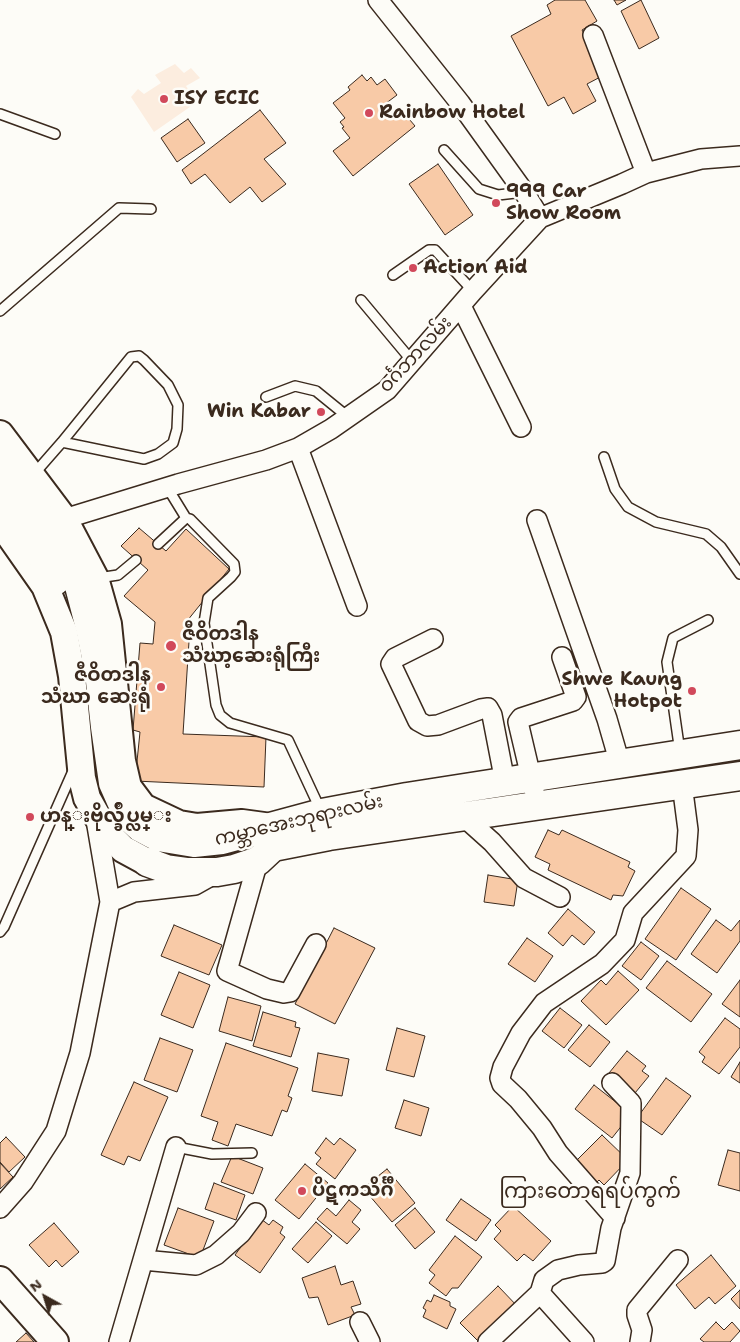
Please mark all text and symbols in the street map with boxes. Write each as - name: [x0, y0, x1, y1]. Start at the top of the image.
- place label: ISY ECIC: [174, 88, 259, 110]
- marker: ISY ECIC: [158, 93, 170, 105]
- place label: Rainbow Hotel: [379, 102, 525, 124]
- marker: Rainbow Hotel: [363, 107, 375, 119]
- place label: 999 Car Show Room: [506, 181, 621, 225]
- marker: 999 Car Show Room: [490, 197, 502, 209]
- place label: Action Aid: [423, 257, 528, 279]
- marker: Action Aid: [407, 262, 419, 274]
- street label: ဝင်္ဂဘာလမ်း: [375, 312, 457, 398]
- place label: Win Kabar: [207, 401, 311, 423]
- marker: Win Kabar: [315, 406, 327, 418]
- place label: ဇီဝိတဒါန သံဃာ့ဆေးရုံကြီး: [182, 624, 320, 668]
- marker: ဇီဝိတဒါန သံဃာ့ဆေးရုံကြီး: [164, 639, 178, 653]
- place label: ဇီဝိတဒါန သံဃာ ဆေးရုံ: [41, 665, 151, 709]
- place label: Shwe Kaung Hotpot: [562, 669, 682, 713]
- marker: ဇီဝိတဒါန သံဃာ ဆေးရုံ: [155, 681, 167, 693]
- marker: Shwe Kaung Hotpot: [686, 685, 698, 697]
- street label: ကမ္ဘာအေးဘုရားလမ်း: [213, 791, 385, 851]
- place label: ဟန္းဗိုလ္ခ်ဳပ္လမ္း: [40, 806, 172, 828]
- marker: ဟန္းဗိုလ္ခ်ဳပ္လမ္း: [24, 811, 36, 823]
- place label: ပိဋကသိင်္ဂီ: [312, 1180, 394, 1202]
- district label: ကြားတောရရပ်ကွက်: [499, 1180, 681, 1206]
- marker: ပိဋကသိင်္ဂီ: [296, 1185, 308, 1197]
- north arrow: [20, 1272, 70, 1322]
- text: N: [26, 1275, 46, 1296]

